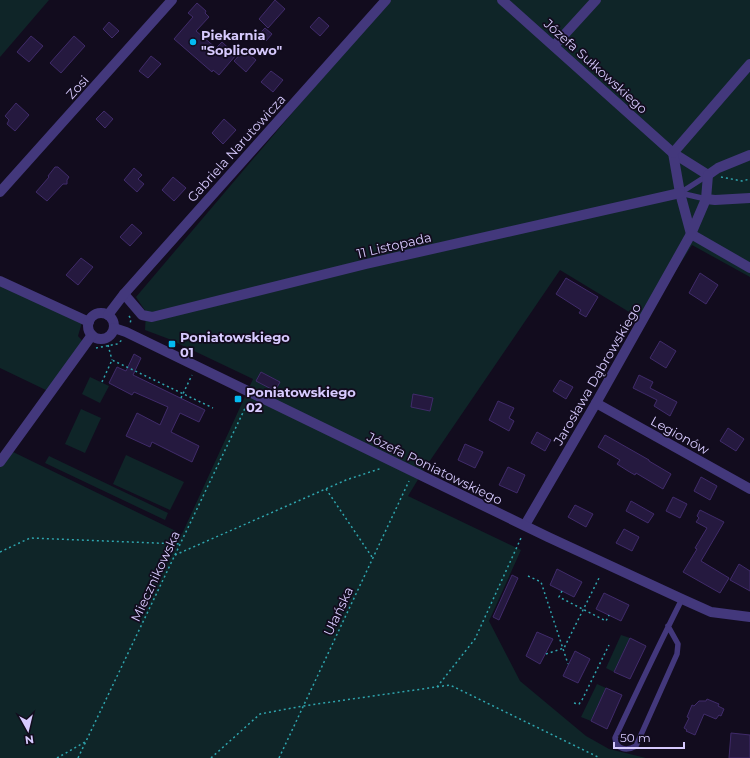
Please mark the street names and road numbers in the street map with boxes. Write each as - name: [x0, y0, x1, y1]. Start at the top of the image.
- street label: Józefa Sułkowskiego: [540, 15, 651, 117]
- street label: Zosi: [62, 72, 92, 102]
- street label: Gabriela Narutowicza: [183, 91, 289, 205]
- street label: 11 Listopada: [355, 229, 433, 261]
- street label: Jarosława Dąbrowskiego: [549, 300, 644, 449]
- street label: Legionów: [648, 412, 712, 458]
- street label: Józefa Poniatowskiego: [364, 428, 505, 508]
- street label: Miecznikowska: [127, 528, 183, 624]
- street label: Ułańska: [320, 584, 356, 638]

